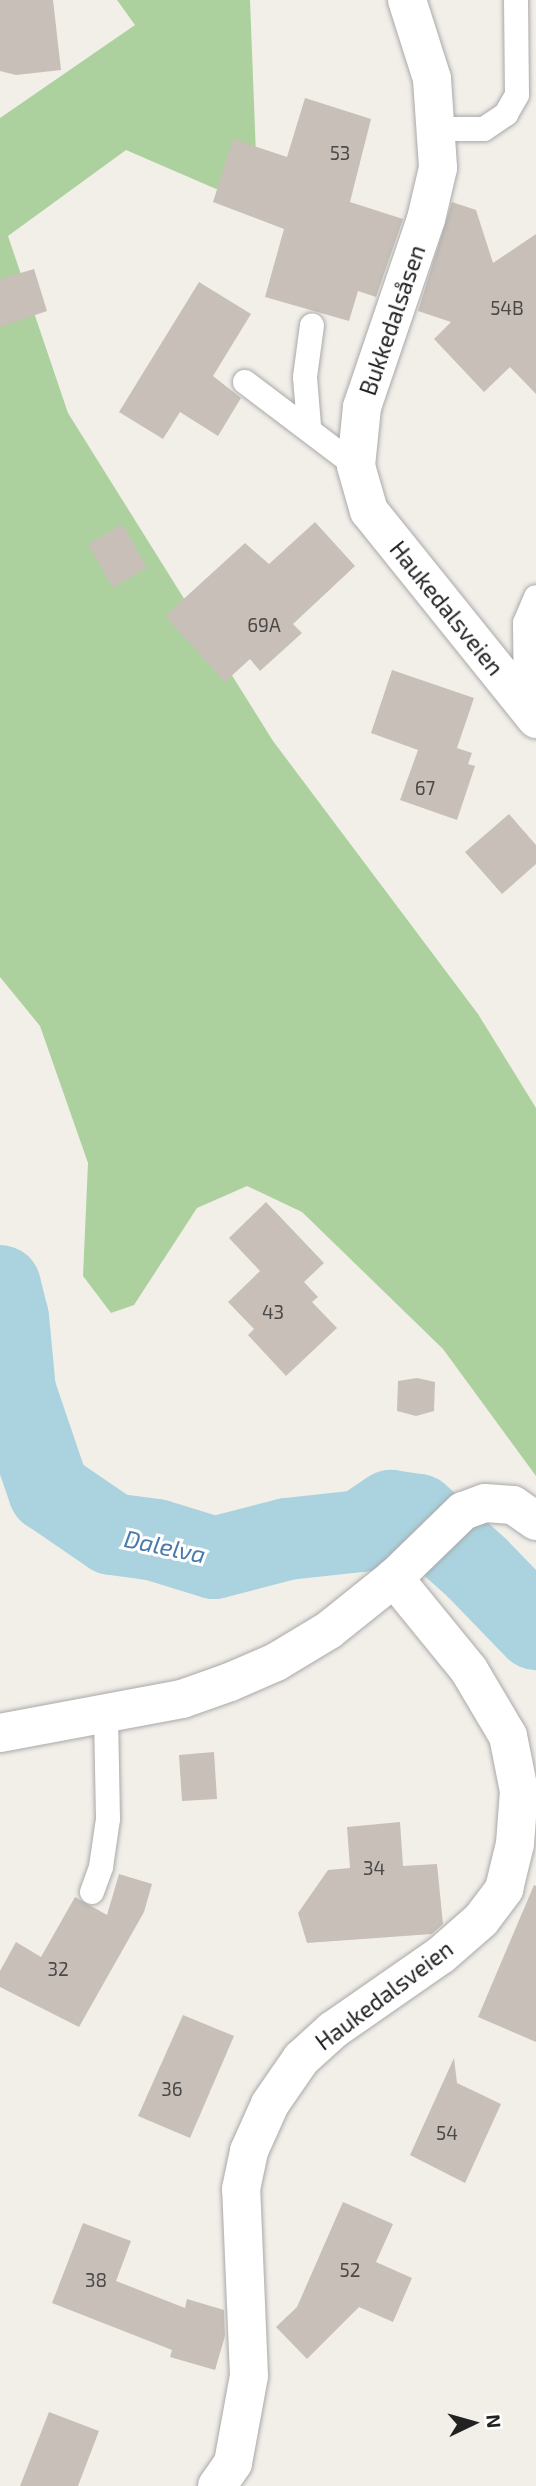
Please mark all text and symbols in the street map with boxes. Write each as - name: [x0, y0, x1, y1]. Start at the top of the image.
- house number: 53: [330, 142, 350, 164]
- street label: Bukkedalsåsen: [353, 241, 431, 399]
- house number: 54B: [490, 297, 524, 319]
- street label: Haukedalsveien: [384, 535, 510, 681]
- house number: 69A: [247, 614, 281, 636]
- house number: 67: [415, 777, 435, 799]
- house number: 43: [262, 1301, 284, 1323]
- water label: Dalelva: [122, 1523, 208, 1569]
- house number: 34: [363, 1857, 385, 1879]
- street label: Haukedalsveien: [310, 1934, 458, 2056]
- house number: 32: [47, 1958, 69, 1980]
- house number: 36: [161, 2078, 183, 2100]
- house number: 54: [436, 2122, 458, 2144]
- house number: 52: [340, 2259, 360, 2281]
- house number: 38: [85, 2269, 107, 2291]
- north arrow: [438, 2388, 508, 2458]
- text: N: [482, 2413, 506, 2429]

